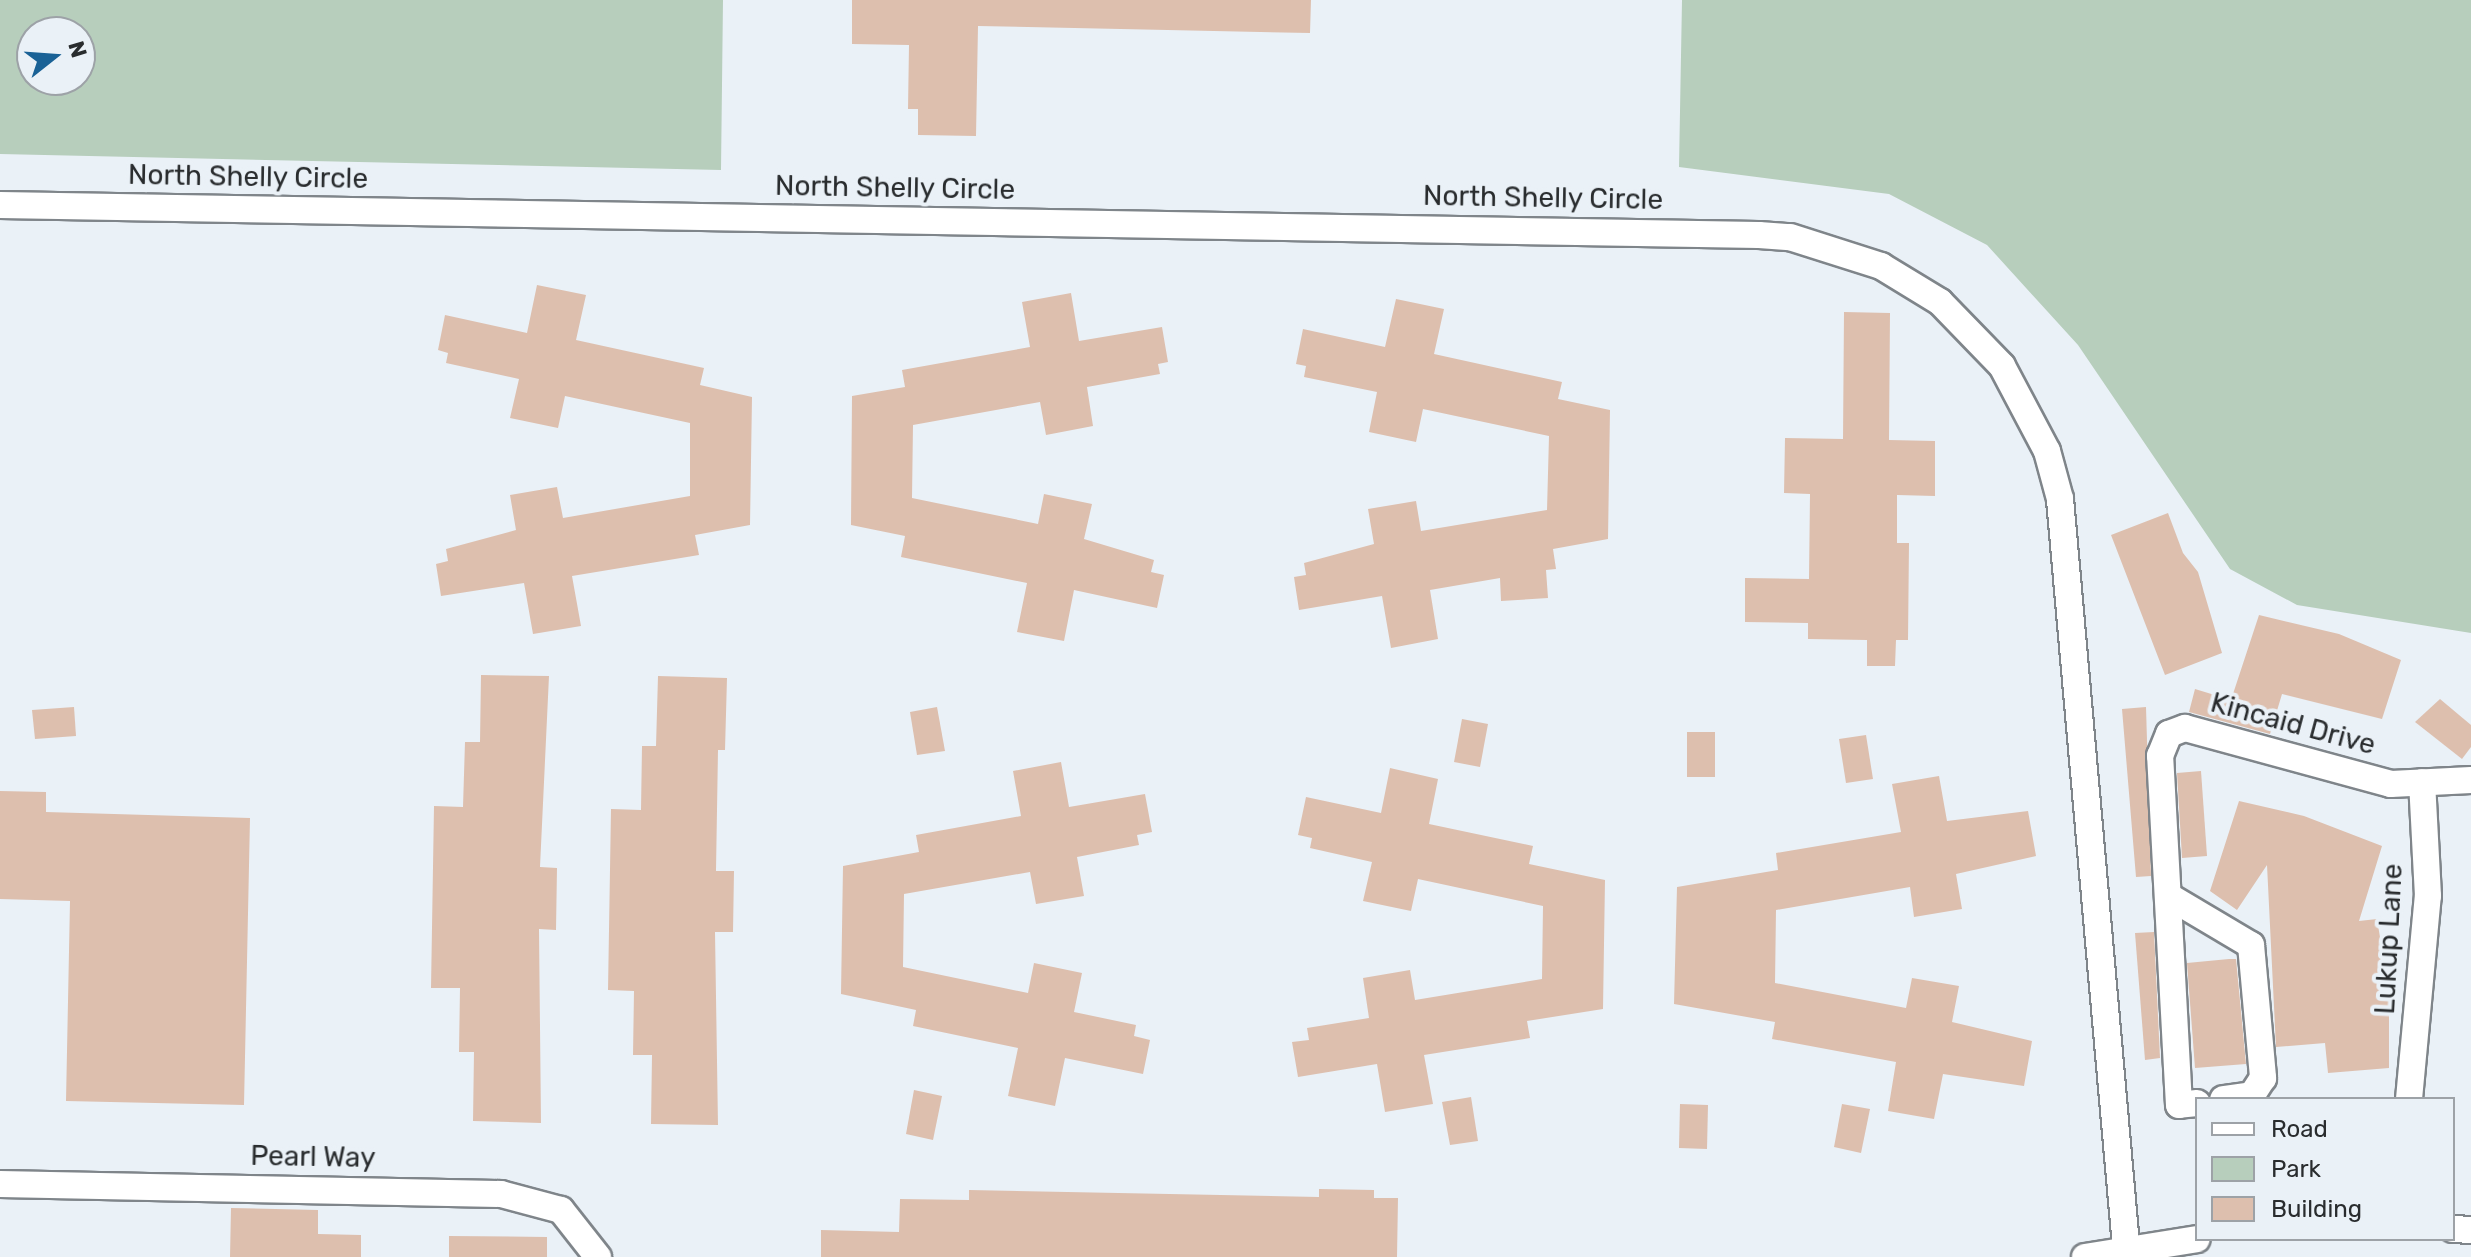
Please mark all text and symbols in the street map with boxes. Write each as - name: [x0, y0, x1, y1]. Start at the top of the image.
- north arrow: [16, 16, 96, 96]
- text: N: [62, 38, 93, 61]
- street label: North Shelly Circle: [127, 158, 369, 196]
- street label: North Shelly Circle: [774, 169, 1016, 207]
- street label: North Shelly Circle: [1422, 179, 1664, 217]
- street label: Kincaid Drive: [2207, 686, 2379, 762]
- street label: Lukup Lane: [2368, 863, 2410, 1015]
- legend: [2195, 1097, 2455, 1241]
- text: Road: [2271, 1115, 2328, 1143]
- street label: Pearl Way: [250, 1139, 376, 1175]
- text: Park: [2271, 1155, 2321, 1183]
- text: Building: [2271, 1195, 2362, 1223]

